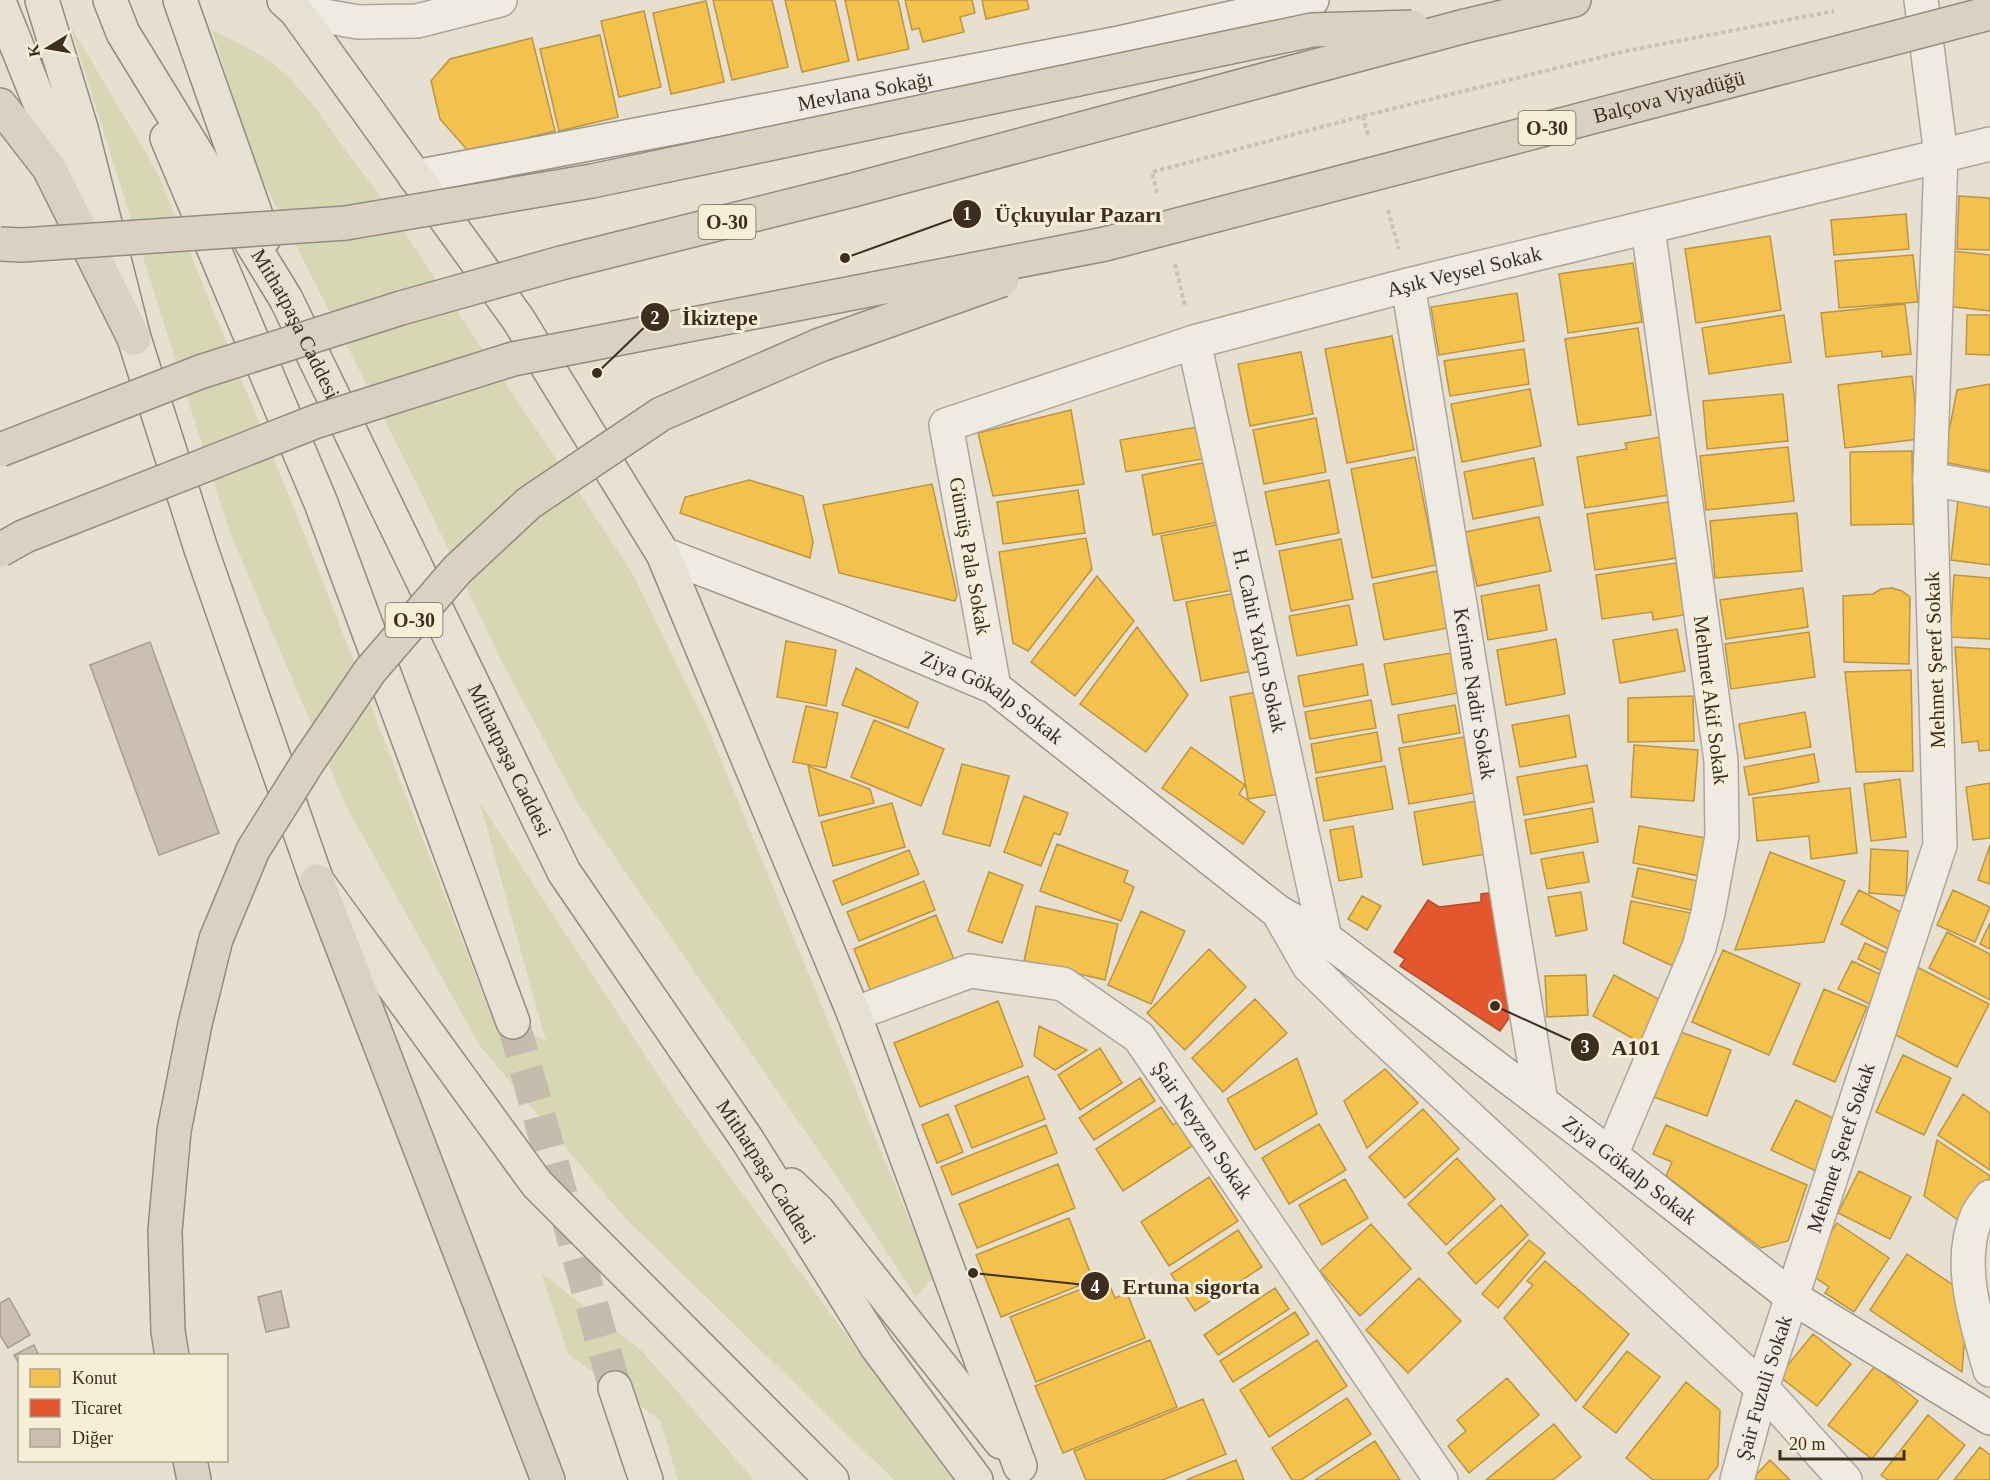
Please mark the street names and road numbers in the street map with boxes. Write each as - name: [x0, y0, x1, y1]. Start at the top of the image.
- street label: Balçova Viyadüğü: [1591, 65, 1748, 128]
- street label: Mevlana Sokağı: [795, 67, 935, 116]
- road number: O-30: [1518, 111, 1576, 145]
- road number: O-30: [698, 205, 756, 239]
- street label: Aşık Veysel Sokak: [1384, 241, 1544, 302]
- street label: Mithatpaşa Caddesi: [246, 244, 345, 403]
- street label: Gümüş Pala Sokak: [944, 475, 996, 637]
- street label: H. Cahit Yalçın Sokak: [1228, 547, 1292, 735]
- street label: Mehmet Şeref Sokak: [1920, 570, 1950, 749]
- road number: O-30: [386, 603, 442, 637]
- street label: Kerime Nadir Sokak: [1449, 606, 1500, 782]
- street label: Mehmet Akif Sokak: [1689, 614, 1733, 786]
- street label: Ziya Gökalp Sokak: [917, 646, 1068, 749]
- street label: Mithatpaşa Caddesi: [463, 680, 557, 840]
- street label: Şair Neyzen Sokak: [1147, 1057, 1258, 1204]
- street label: Mehmet Şeref Sokak: [1802, 1059, 1880, 1236]
- street label: Mithatpaşa Caddesi: [711, 1095, 821, 1248]
- street label: Ziya Gökalp Sokak: [1558, 1111, 1702, 1230]
- street label: Şair Fuzuli Sokak: [1731, 1312, 1797, 1463]

